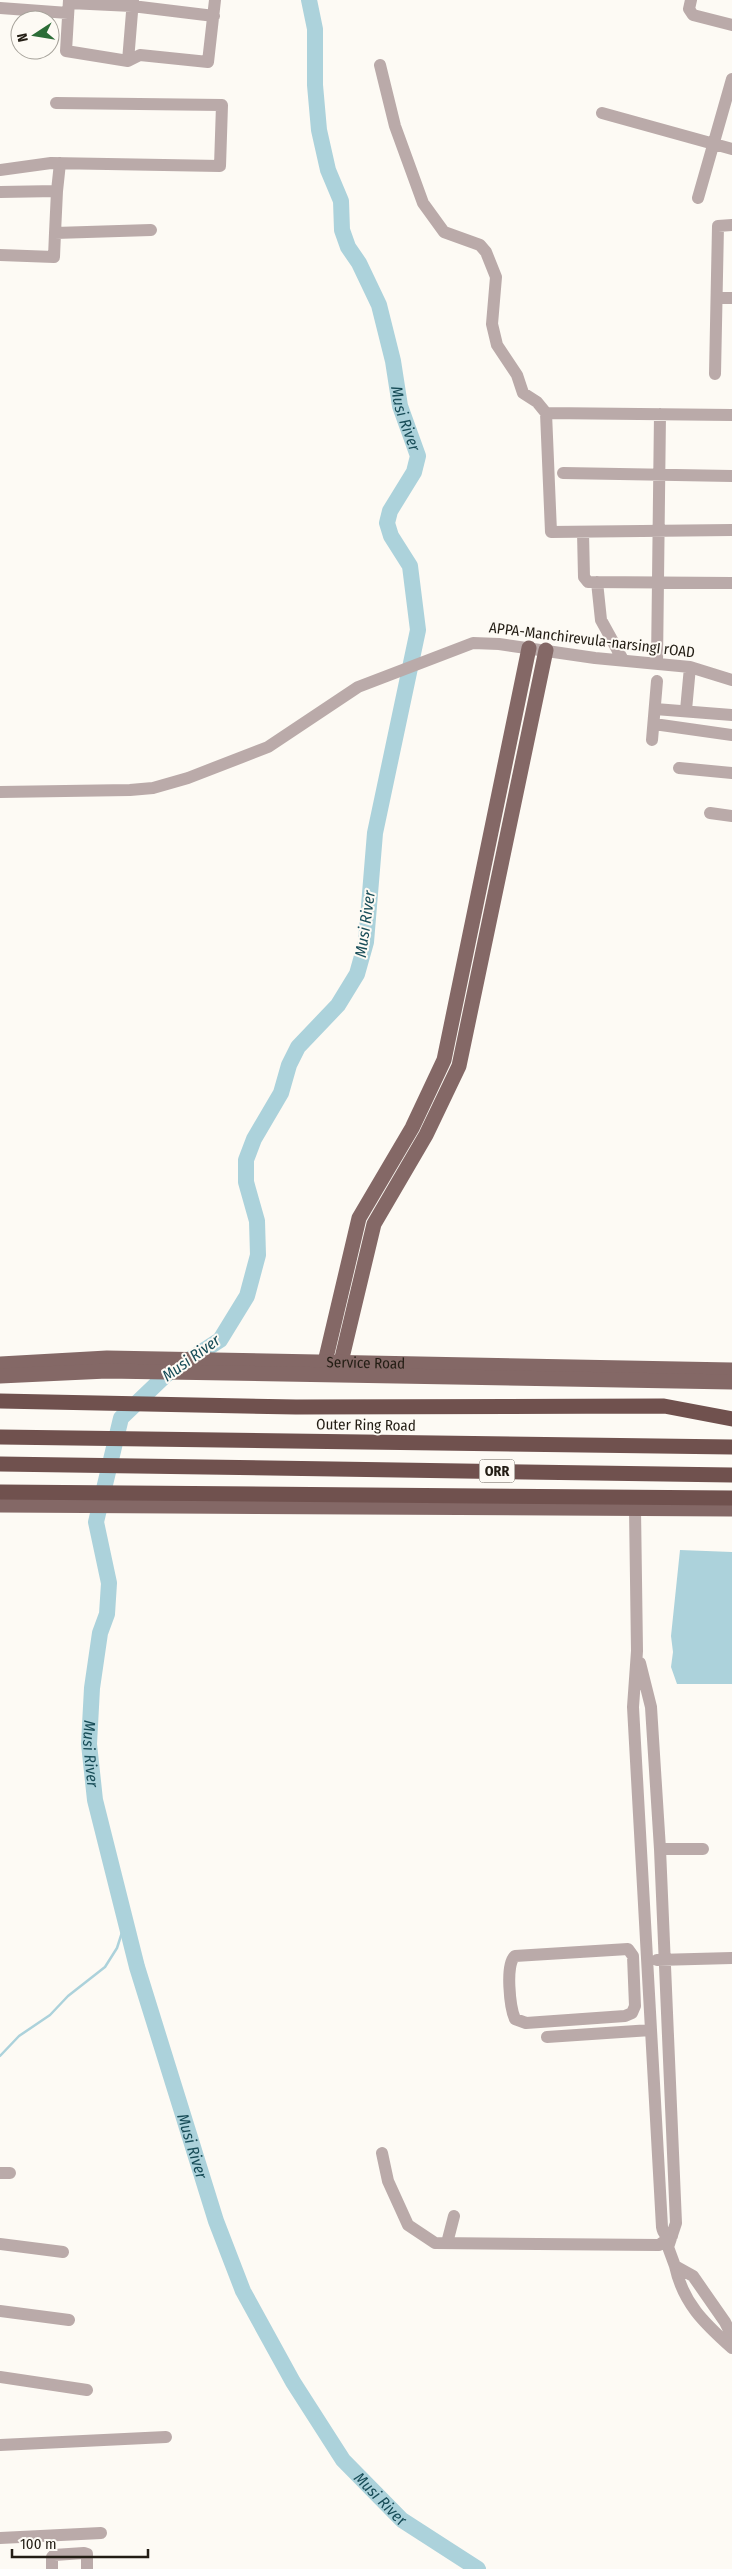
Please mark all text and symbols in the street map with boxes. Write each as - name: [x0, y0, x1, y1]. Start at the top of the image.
- north arrow: [10, 10, 60, 60]
- text: N: [14, 32, 32, 43]
- water label: Musi River: [388, 385, 425, 454]
- street label: APPA-Manchirevula-narsingI rOAD: [488, 618, 696, 662]
- water label: Musi River: [351, 889, 379, 958]
- water label: Musi River: [158, 1330, 224, 1385]
- street label: Service Road: [326, 1353, 405, 1373]
- street label: Outer Ring Road: [316, 1415, 416, 1435]
- road number: ORR: [480, 1460, 514, 1482]
- water label: Musi River: [79, 1720, 103, 1789]
- water label: Musi River: [174, 2111, 212, 2181]
- water label: Musi River: [350, 2468, 410, 2530]
- scale bar: [12, 2526, 149, 2558]
- text: 100 m: [20, 2535, 57, 2553]

